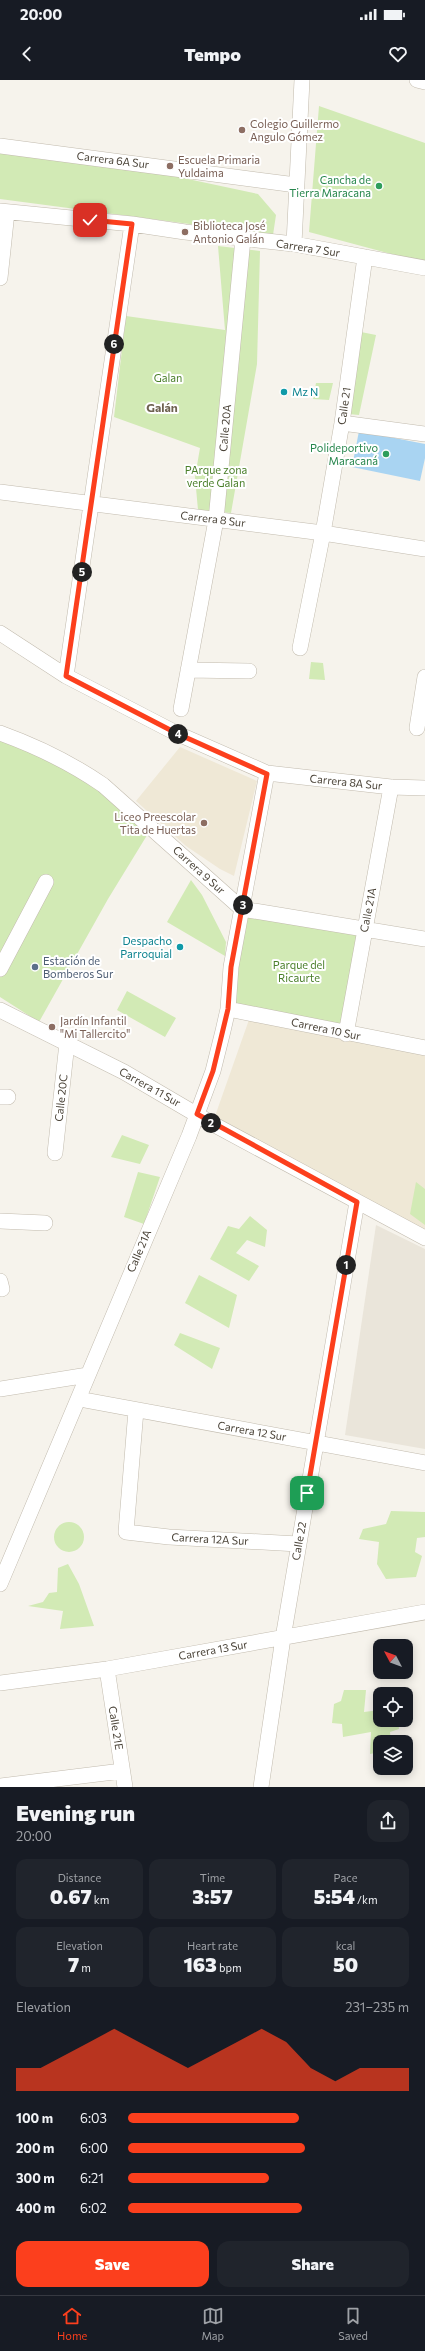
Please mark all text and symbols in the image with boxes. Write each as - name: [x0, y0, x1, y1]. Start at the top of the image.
- text: 20:00: [20, 5, 62, 23]
- icon: back: [16, 43, 38, 65]
- text: Tempo: [184, 43, 241, 65]
- icon: heart: [387, 43, 409, 65]
- place label: Colegio Guillermo Angulo Gómez: [250, 117, 340, 143]
- marker: Colegio Guillermo Angulo Gómez: [237, 125, 247, 135]
- street label: Carrera 6A Sur: [76, 149, 151, 170]
- place label: Escuela Primaria Yuldaima: [178, 153, 260, 179]
- marker: Escuela Primaria Yuldaima: [165, 161, 175, 171]
- place label: Cancha de Tierra Maracana: [289, 173, 371, 199]
- marker: Cancha de Tierra Maracana: [374, 181, 384, 191]
- pin: [73, 203, 107, 237]
- icon: check: [79, 209, 101, 231]
- place label: Biblioteca José Antonio Galán: [193, 219, 266, 245]
- marker: Biblioteca José Antonio Galán: [180, 227, 190, 237]
- street label: Carrera 7 Sur: [275, 236, 342, 259]
- pin: 6: [104, 334, 124, 354]
- text: 6: [111, 337, 117, 350]
- park label: Galan: [154, 371, 182, 384]
- place label: Mz N: [292, 385, 318, 398]
- street label: Calle 21: [334, 386, 353, 425]
- marker: Mz N: [279, 387, 289, 397]
- district label: Galán: [146, 400, 178, 414]
- street label: Calle 20A: [216, 403, 233, 452]
- place label: Polideportivo Maracaná: [310, 441, 378, 467]
- marker: Polideportivo Maracaná: [381, 449, 391, 459]
- park label: PArque zona verde Galan: [185, 463, 247, 489]
- street label: Carrera 8 Sur: [180, 508, 247, 529]
- pin: 5: [72, 562, 92, 582]
- text: 5: [79, 565, 85, 578]
- pin: 4: [168, 724, 188, 744]
- text: 4: [175, 727, 181, 740]
- street label: Carrera 8A Sur: [309, 771, 384, 792]
- place label: Liceo Preescolar Tita de Huertas: [114, 810, 197, 836]
- marker: Liceo Preescolar Tita de Huertas: [199, 818, 209, 828]
- street label: Carrera 9 Sur: [171, 843, 229, 897]
- street label: Calle 21A: [357, 886, 378, 933]
- pin: 3: [233, 895, 253, 915]
- text: 3: [240, 898, 246, 911]
- place label: Despacho Parroquial: [120, 934, 172, 960]
- marker: Despacho Parroquial: [175, 942, 185, 952]
- place label: Estación de Bomberos Sur: [43, 954, 114, 980]
- park label: Parque del Ricaurte: [273, 958, 325, 984]
- marker: Estación de Bomberos Sur: [30, 962, 40, 972]
- place label: Jardín Infantil "Mi Tallercito": [60, 1014, 130, 1040]
- street label: Carrera 10 Sur: [290, 1015, 363, 1042]
- marker: Jardín Infantil "Mi Tallercito": [47, 1022, 57, 1032]
- street label: Carrera 11 Sur: [117, 1064, 184, 1109]
- street label: Calle 20C: [52, 1074, 69, 1122]
- pin: 2: [201, 1113, 221, 1133]
- text: 2: [208, 1116, 214, 1129]
- street label: Calle 21A: [124, 1227, 154, 1274]
- pin: 1: [336, 1255, 356, 1275]
- text: 1: [344, 1258, 348, 1271]
- street label: Carrera 12 Sur: [217, 1418, 288, 1443]
- pin: [290, 1476, 324, 1510]
- icon: arrive: [296, 1482, 318, 1504]
- street label: Calle 22: [289, 1521, 308, 1561]
- street label: Carrera 12A Sur: [171, 1530, 250, 1547]
- street label: Carrera 13 Sur: [177, 1637, 249, 1662]
- north arrow: [373, 1639, 413, 1679]
- map controls: [373, 1639, 413, 1775]
- button: locate: [373, 1687, 413, 1727]
- street label: Calle 21E: [107, 1705, 126, 1751]
- button: layers: [373, 1735, 413, 1775]
- text: Evening run: [16, 1799, 135, 1826]
- button: share: [367, 1800, 409, 1842]
- text: 20:00: [16, 1828, 52, 1844]
- text: Distance: [58, 1871, 101, 1884]
- text: Time: [200, 1871, 225, 1884]
- text: Pace: [334, 1871, 357, 1884]
- text: 0.67: [50, 1884, 92, 1908]
- text: 3:57: [192, 1884, 233, 1908]
- text: 5:54: [313, 1884, 355, 1908]
- text: km: [92, 1893, 109, 1906]
- text: /km: [355, 1893, 378, 1906]
- text: Elevation: [56, 1939, 103, 1952]
- text: Heart rate: [187, 1939, 238, 1952]
- text: kcal: [336, 1939, 355, 1952]
- text: 7: [68, 1952, 79, 1976]
- text: 163: [183, 1952, 217, 1976]
- text: 50: [333, 1952, 358, 1976]
- text: m: [79, 1961, 91, 1974]
- text: bpm: [217, 1961, 242, 1974]
- text: Elevation: [16, 1999, 71, 2015]
- text: 231–235 m: [345, 1999, 409, 2015]
- text: 100 m: [16, 2110, 53, 2126]
- text: 6:03: [80, 2110, 107, 2126]
- text: 200 m: [16, 2140, 54, 2156]
- text: 6:00: [80, 2140, 108, 2156]
- text: 300 m: [16, 2170, 55, 2186]
- text: 6:21: [80, 2170, 104, 2186]
- text: 400 m: [16, 2200, 55, 2216]
- text: 6:02: [80, 2200, 107, 2216]
- button: Save: [16, 2241, 209, 2287]
- button: Share: [217, 2241, 409, 2287]
- tab: Home: [57, 2305, 87, 2342]
- tab: Map: [201, 2305, 224, 2342]
- tab: Saved: [338, 2305, 368, 2342]

